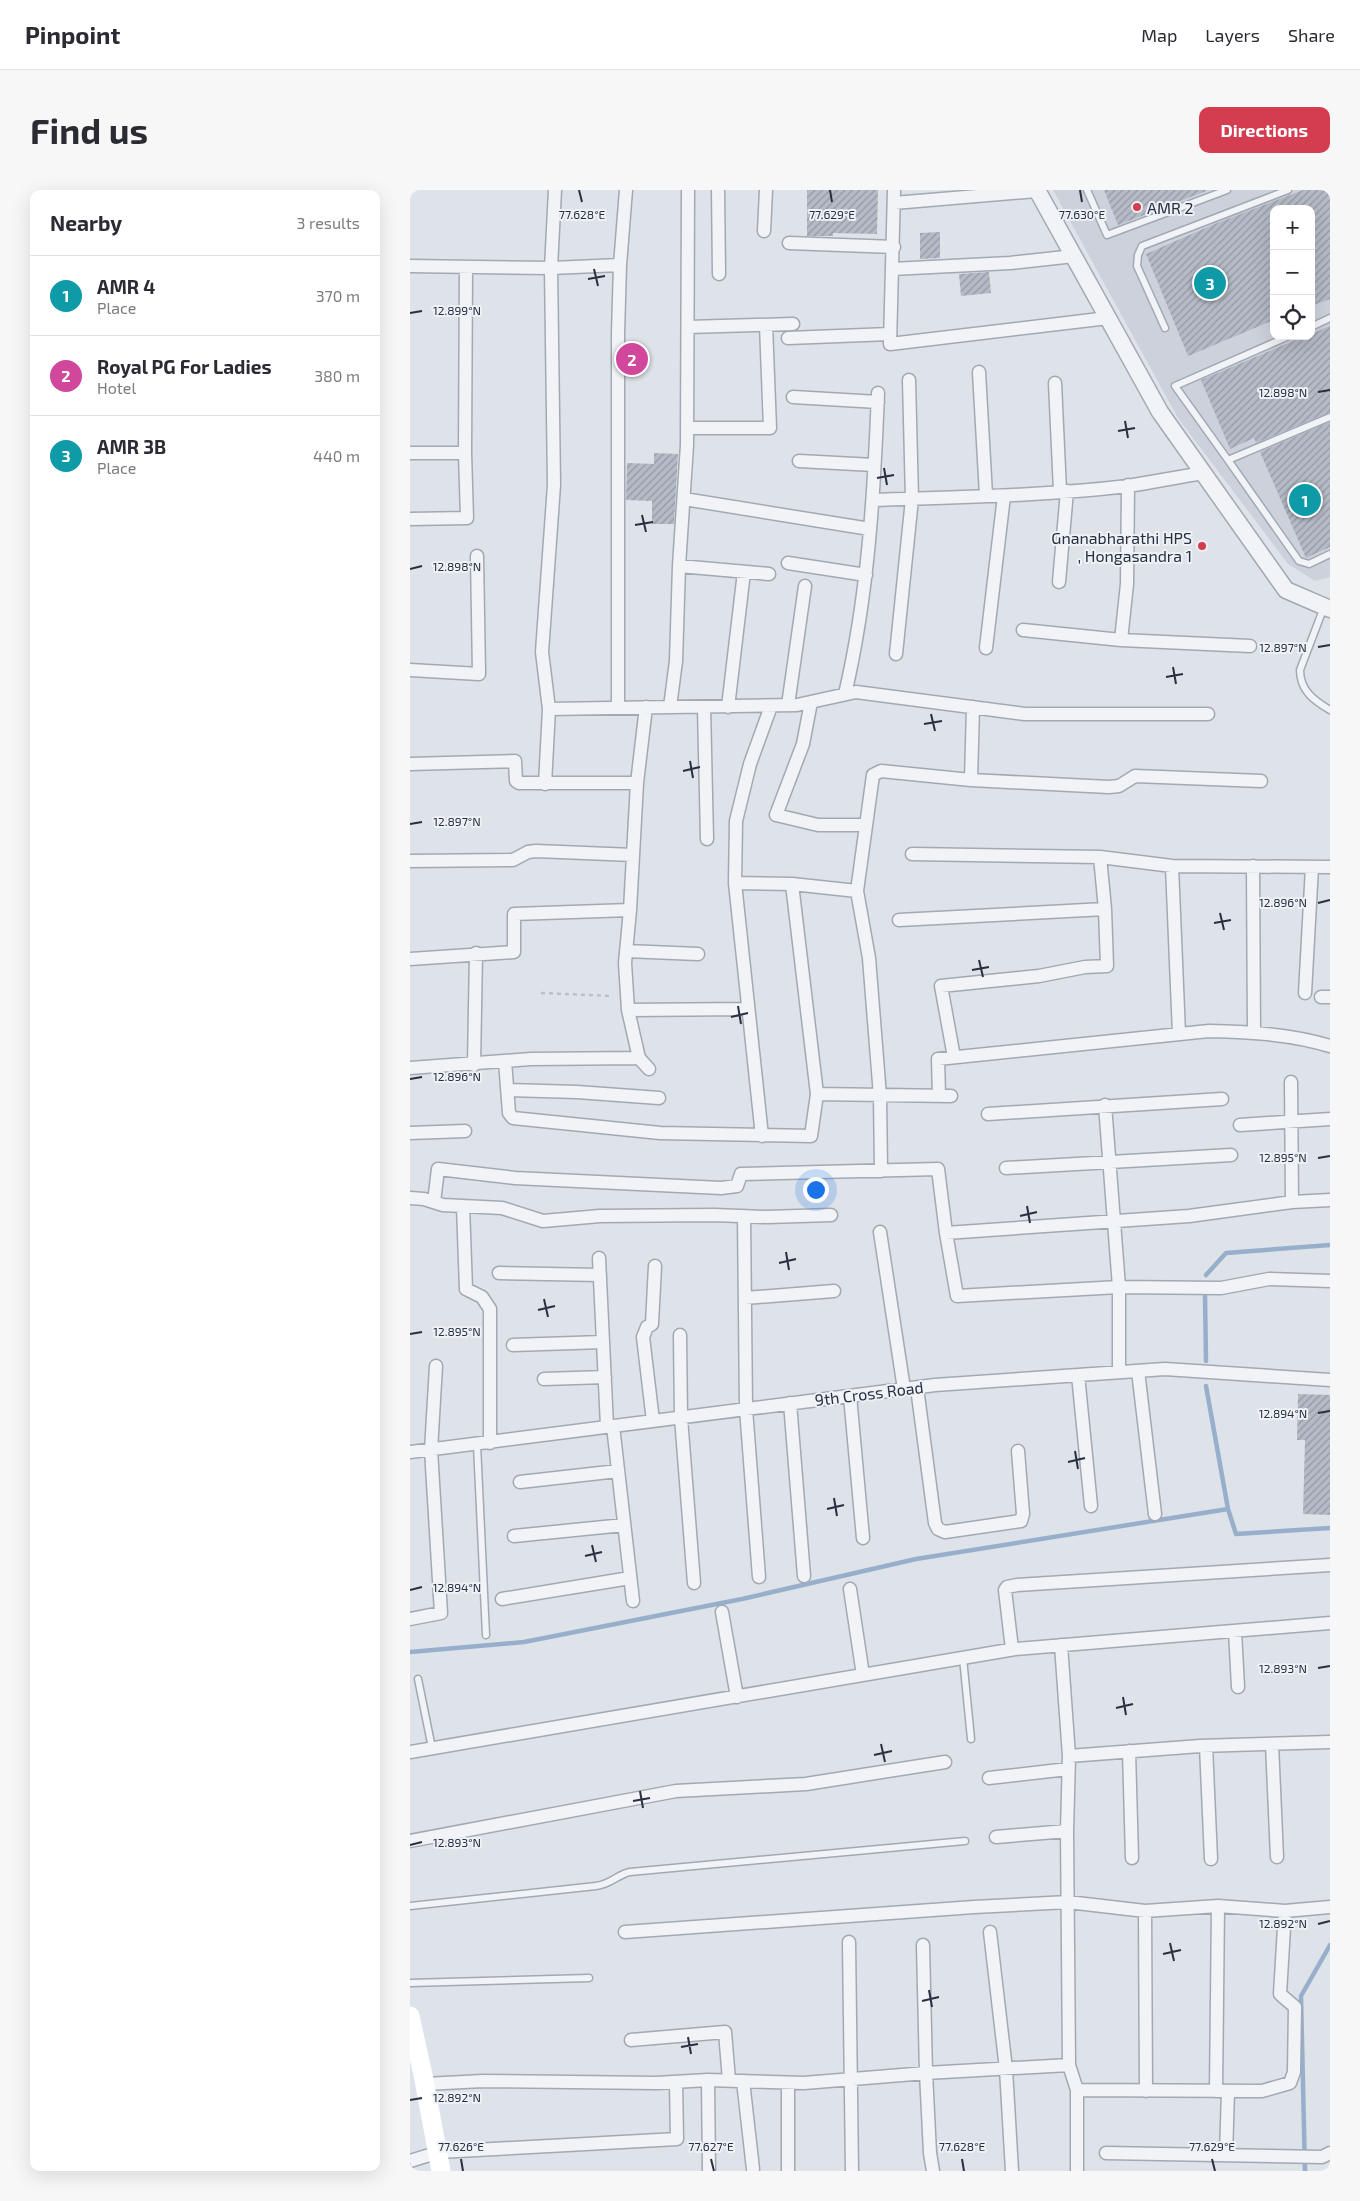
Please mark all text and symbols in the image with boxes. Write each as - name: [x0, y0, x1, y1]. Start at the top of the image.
- text: Pinpoint: [25, 20, 120, 49]
- text: Map: [1141, 24, 1177, 46]
- text: Layers: [1205, 24, 1260, 46]
- text: Share: [1288, 24, 1335, 46]
- button: Directions: [1199, 107, 1330, 153]
- text: Find us: [30, 109, 148, 151]
- place label: AMR 2: [1147, 198, 1193, 217]
- marker: AMR 2: [1131, 201, 1143, 213]
- map controls: [1270, 205, 1315, 340]
- button: +: [1270, 205, 1315, 250]
- text: 77.628°E: [559, 207, 606, 221]
- text: 77.629°E: [809, 207, 855, 221]
- text: 77.630°E: [1059, 207, 1105, 221]
- text: Nearby: [50, 210, 122, 235]
- text: 3 results: [297, 213, 360, 232]
- button: −: [1270, 250, 1315, 295]
- pin: 3: [1194, 264, 1226, 302]
- text: AMR 4: [97, 275, 155, 298]
- text: 1: [63, 286, 69, 305]
- text: 370 m: [316, 286, 360, 305]
- button: locate: [1270, 295, 1315, 340]
- text: Place: [97, 298, 136, 317]
- text: 12.899°N: [433, 303, 481, 317]
- pin: 2: [616, 340, 648, 378]
- text: Royal PG For Ladies: [97, 355, 272, 378]
- text: 2: [61, 366, 71, 385]
- text: 380 m: [314, 366, 360, 385]
- text: Hotel: [97, 378, 136, 397]
- text: 12.898°N: [1259, 385, 1307, 399]
- text: AMR 3B: [97, 435, 166, 458]
- text: 3: [61, 446, 71, 465]
- text: 440 m: [313, 446, 360, 465]
- text: Place: [97, 458, 136, 477]
- pin: 1: [1289, 481, 1321, 519]
- place label: Gnanabharathi HPS , Hongasandra 1: [1051, 528, 1192, 565]
- marker: Gnanabharathi HPS , Hongasandra 1: [1196, 540, 1208, 552]
- text: 12.898°N: [433, 559, 481, 573]
- text: 12.897°N: [1259, 640, 1307, 654]
- text: 12.897°N: [433, 814, 481, 828]
- text: 12.896°N: [1259, 895, 1307, 909]
- text: 12.896°N: [433, 1069, 481, 1083]
- text: 12.895°N: [1259, 1150, 1307, 1164]
- your location: [803, 1177, 829, 1203]
- text: 12.895°N: [433, 1324, 481, 1338]
- street label: 9th Cross Road: [814, 1377, 924, 1409]
- text: 12.894°N: [1259, 1406, 1307, 1420]
- text: 12.894°N: [433, 1580, 481, 1594]
- text: 12.893°N: [1259, 1661, 1307, 1675]
- text: 12.893°N: [433, 1835, 481, 1849]
- text: 12.892°N: [1259, 1916, 1307, 1930]
- text: 12.892°N: [433, 2090, 481, 2104]
- text: 77.626°E: [438, 2139, 484, 2153]
- text: 77.627°E: [688, 2139, 734, 2153]
- text: 77.628°E: [939, 2139, 986, 2153]
- text: 77.629°E: [1189, 2139, 1235, 2153]

